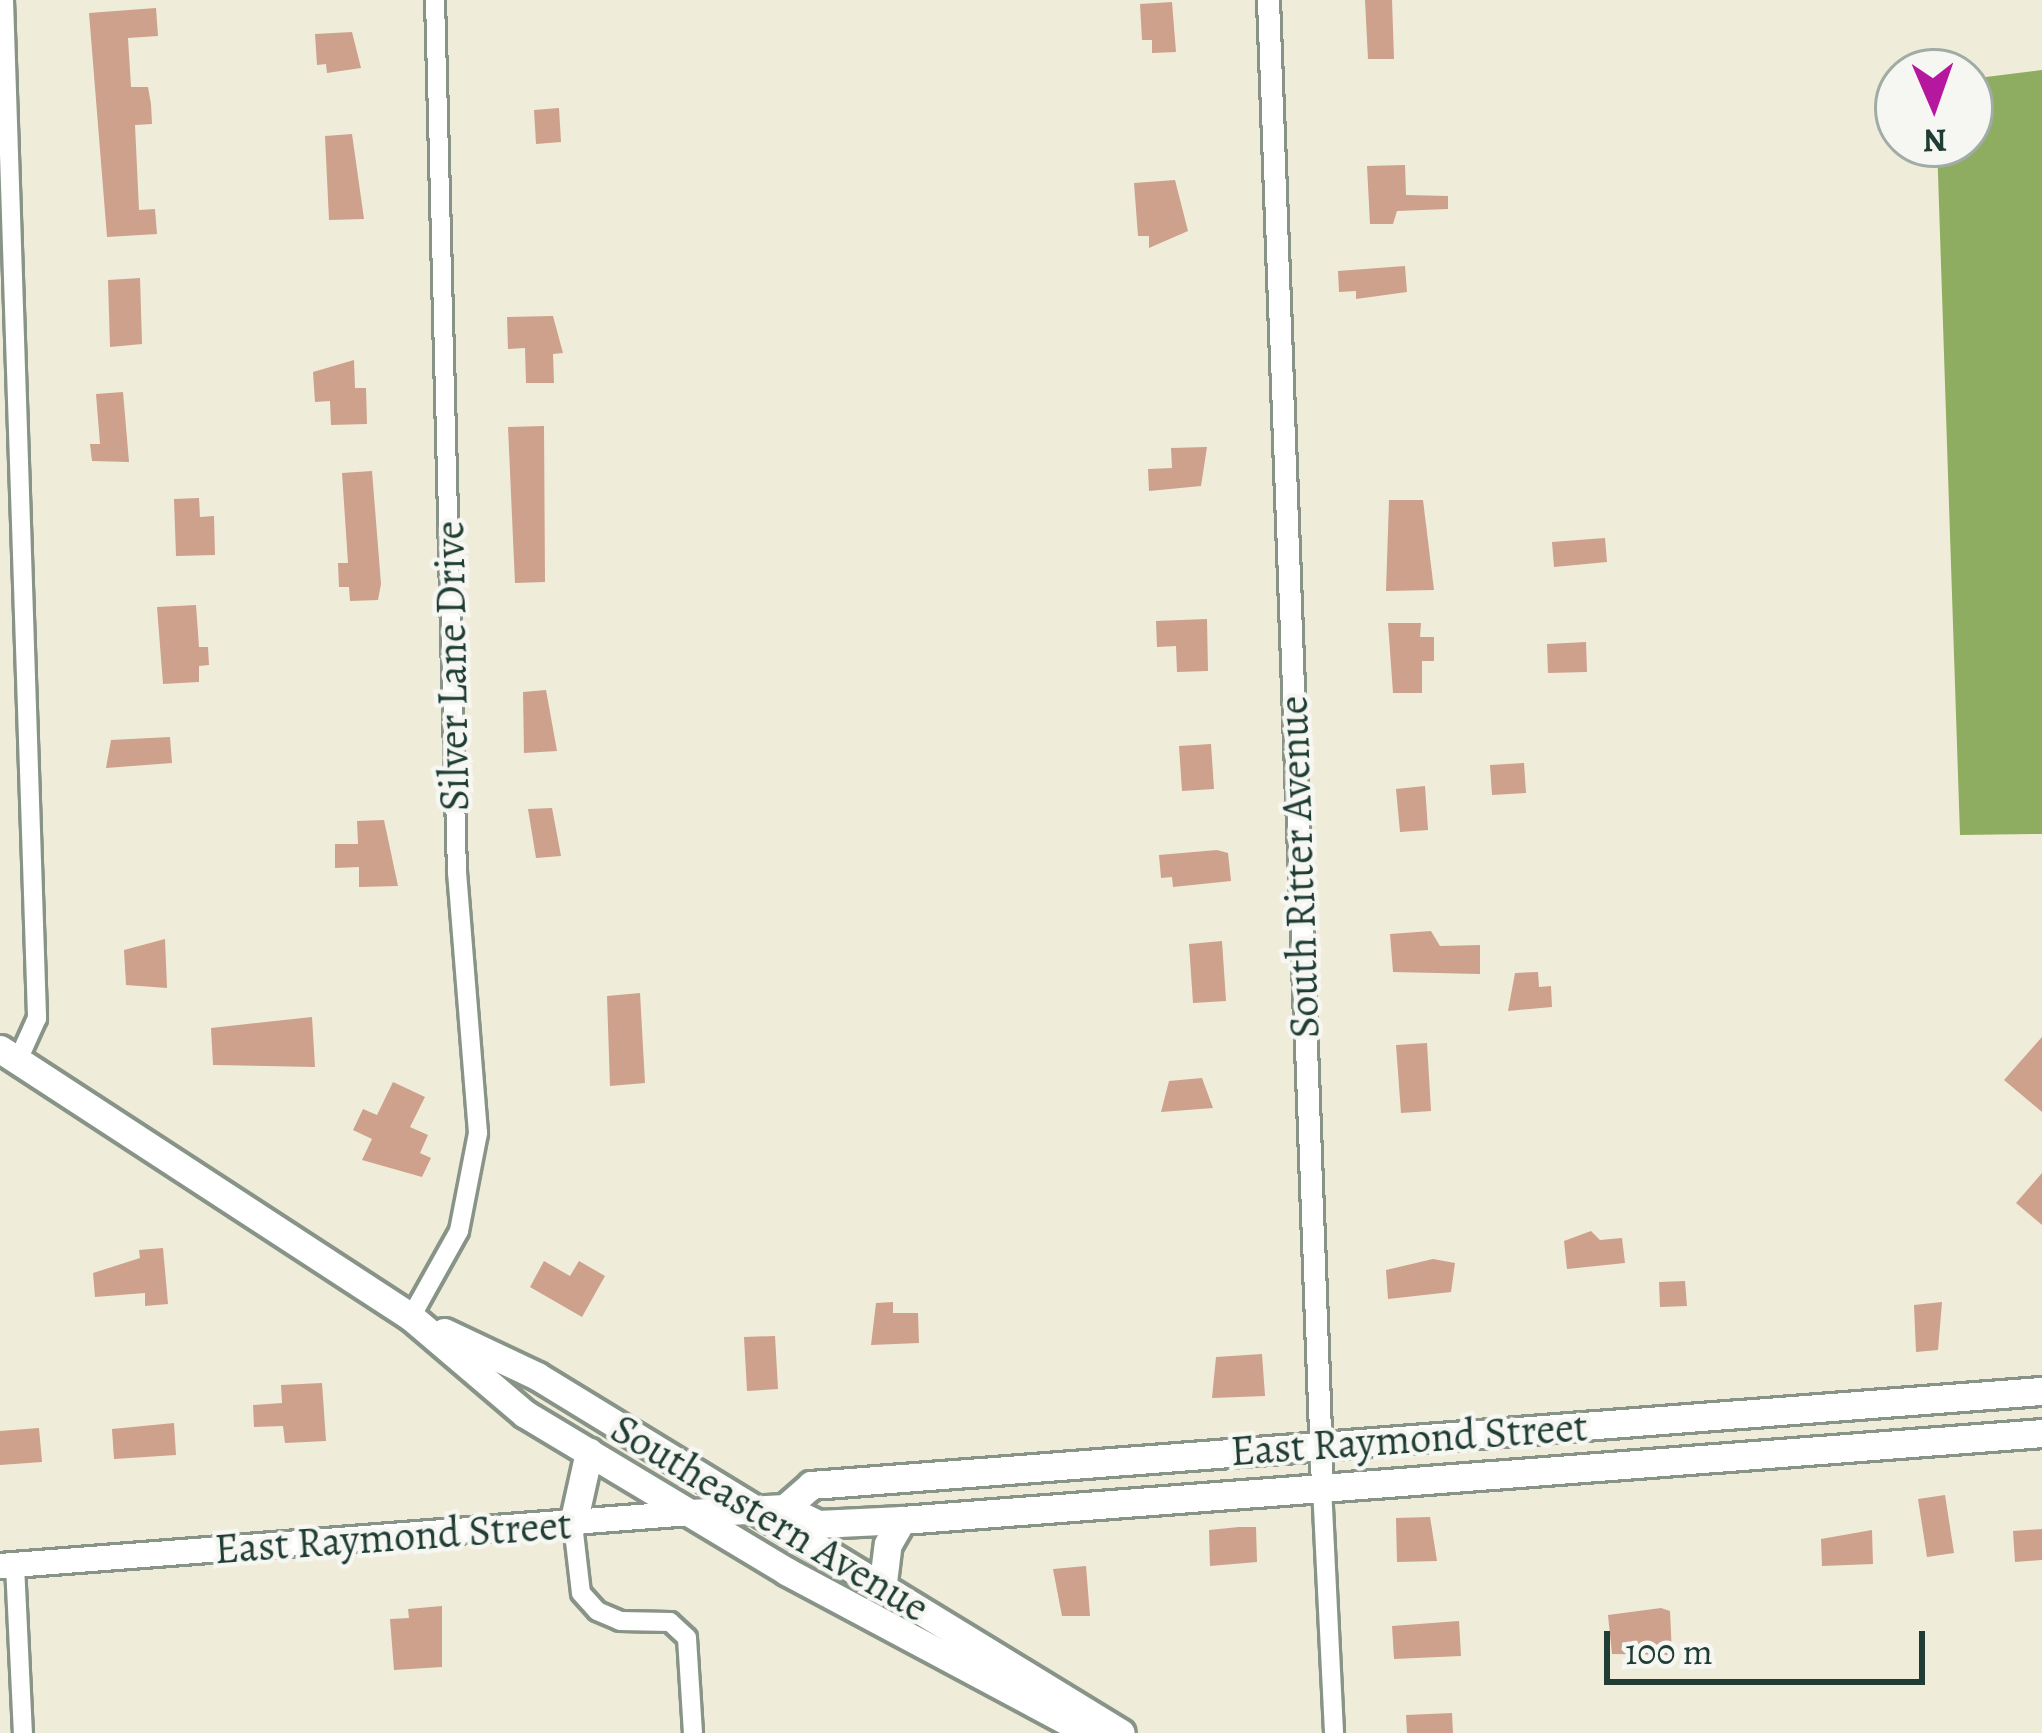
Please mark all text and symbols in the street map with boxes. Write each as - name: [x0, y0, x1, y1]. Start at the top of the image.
- north arrow: [1874, 48, 1994, 168]
- text: N: [1922, 119, 1948, 164]
- street label: Silver Lane Drive: [424, 520, 480, 812]
- street label: South Ritter Avenue: [1268, 695, 1330, 1039]
- street label: East Raymond Street: [1229, 1401, 1589, 1477]
- street label: Southeastern Avenue: [602, 1403, 938, 1633]
- street label: East Raymond Street: [213, 1499, 573, 1575]
- scale bar: [1610, 1607, 1931, 1681]
- text: 100 m: [1625, 1627, 1713, 1676]

